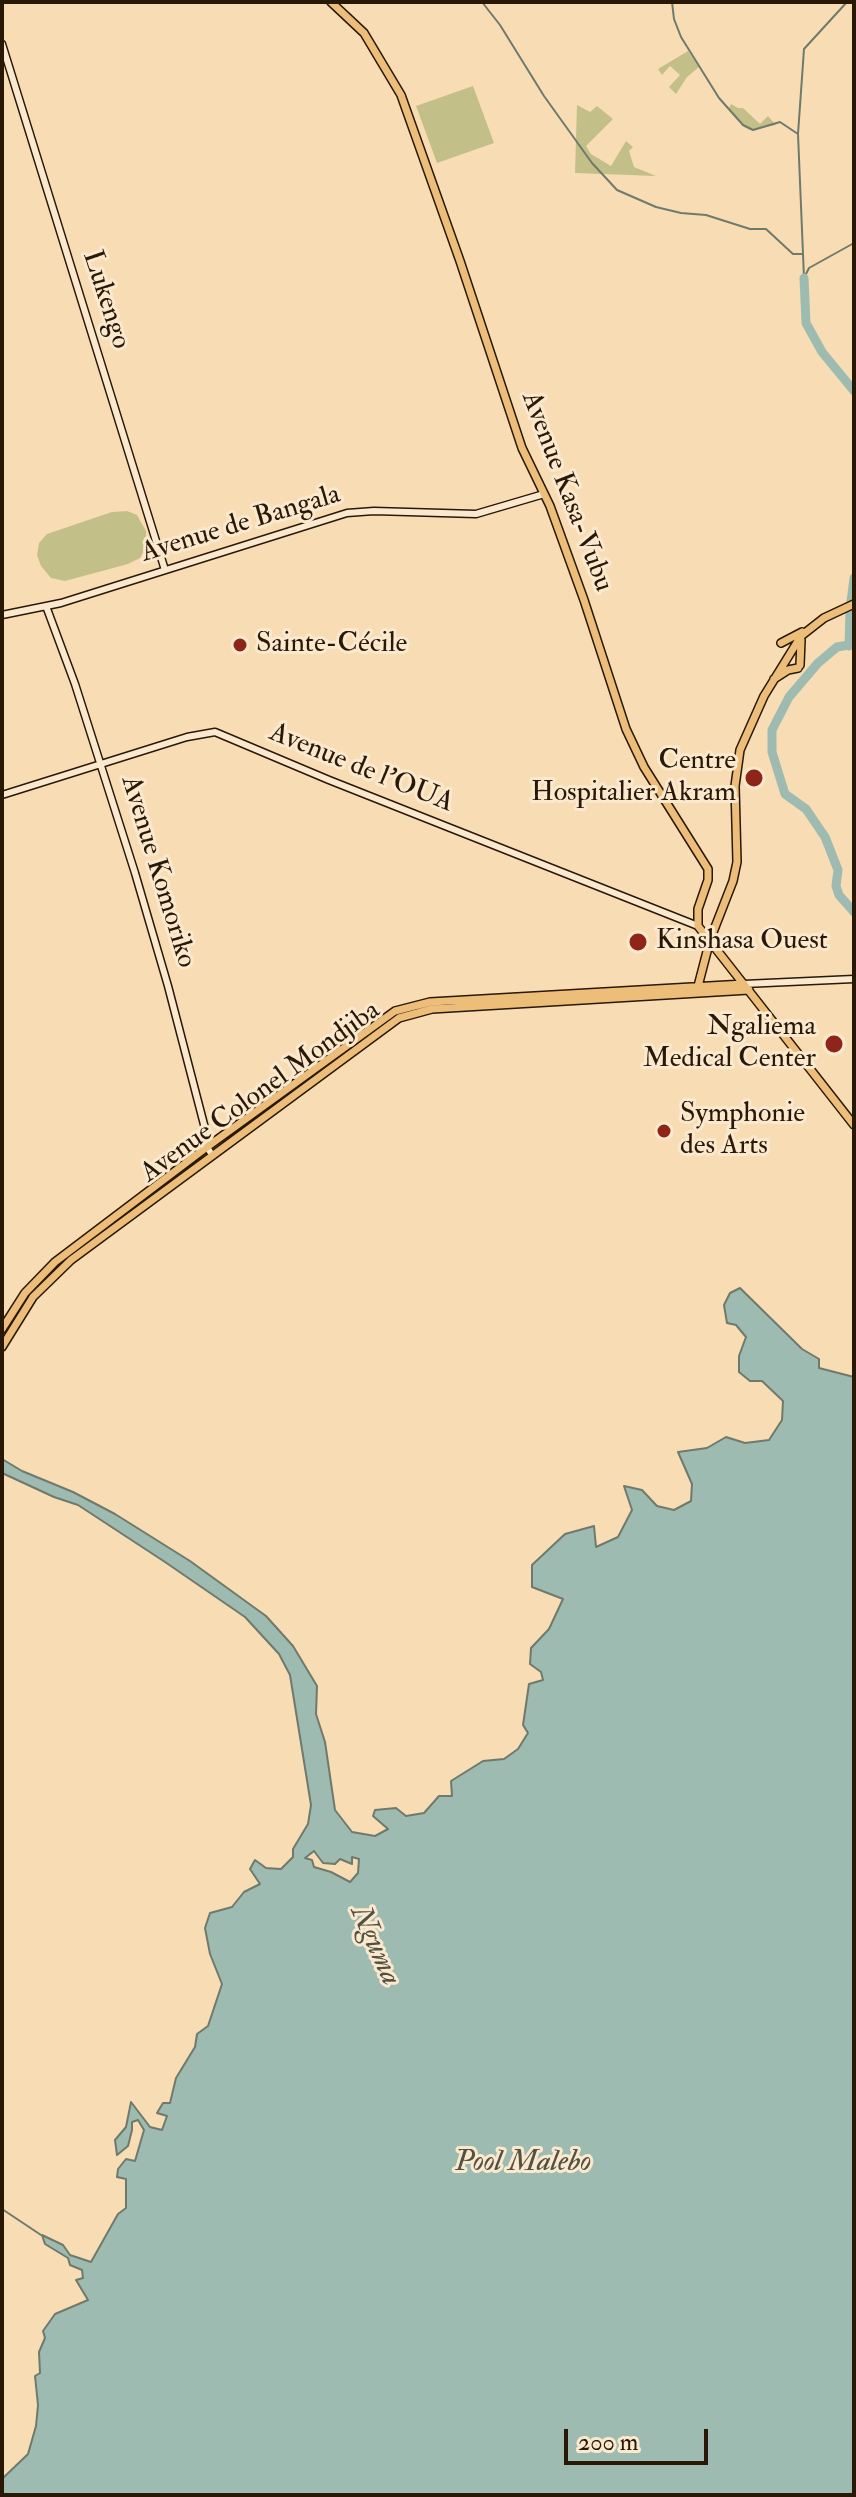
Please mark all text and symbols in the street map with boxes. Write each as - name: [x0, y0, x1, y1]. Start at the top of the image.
- street label: Lukengo: [73, 247, 137, 353]
- street label: Avenue Kasa-Vubu: [512, 387, 620, 597]
- street label: Avenue de Bangala: [137, 479, 345, 571]
- place label: Sainte-Cécile: [256, 628, 407, 662]
- marker: Sainte-Cécile: [231, 636, 249, 654]
- street label: Avenue de l’OUA: [264, 717, 458, 821]
- place label: Centre Hospitalier Akram: [531, 745, 736, 811]
- marker: Centre Hospitalier Akram: [743, 767, 765, 789]
- street label: Avenue Komoriko: [112, 772, 202, 972]
- place label: Kinshasa Ouest: [656, 925, 828, 959]
- marker: Kinshasa Ouest: [627, 931, 649, 953]
- street label: Avenue Colonel Mondjiba: [135, 995, 387, 1191]
- place label: Ngaliema Medical Center: [643, 1011, 816, 1077]
- marker: Ngaliema Medical Center: [823, 1033, 845, 1055]
- place label: Symphonie des Arts: [680, 1098, 805, 1164]
- marker: Symphonie des Arts: [655, 1122, 673, 1140]
- water label: Nguma: [341, 1900, 407, 1992]
- water label: Pool Malebo: [455, 2146, 591, 2182]
- scale bar: [568, 2413, 712, 2463]
- text: 200 m: [578, 2427, 638, 2458]

